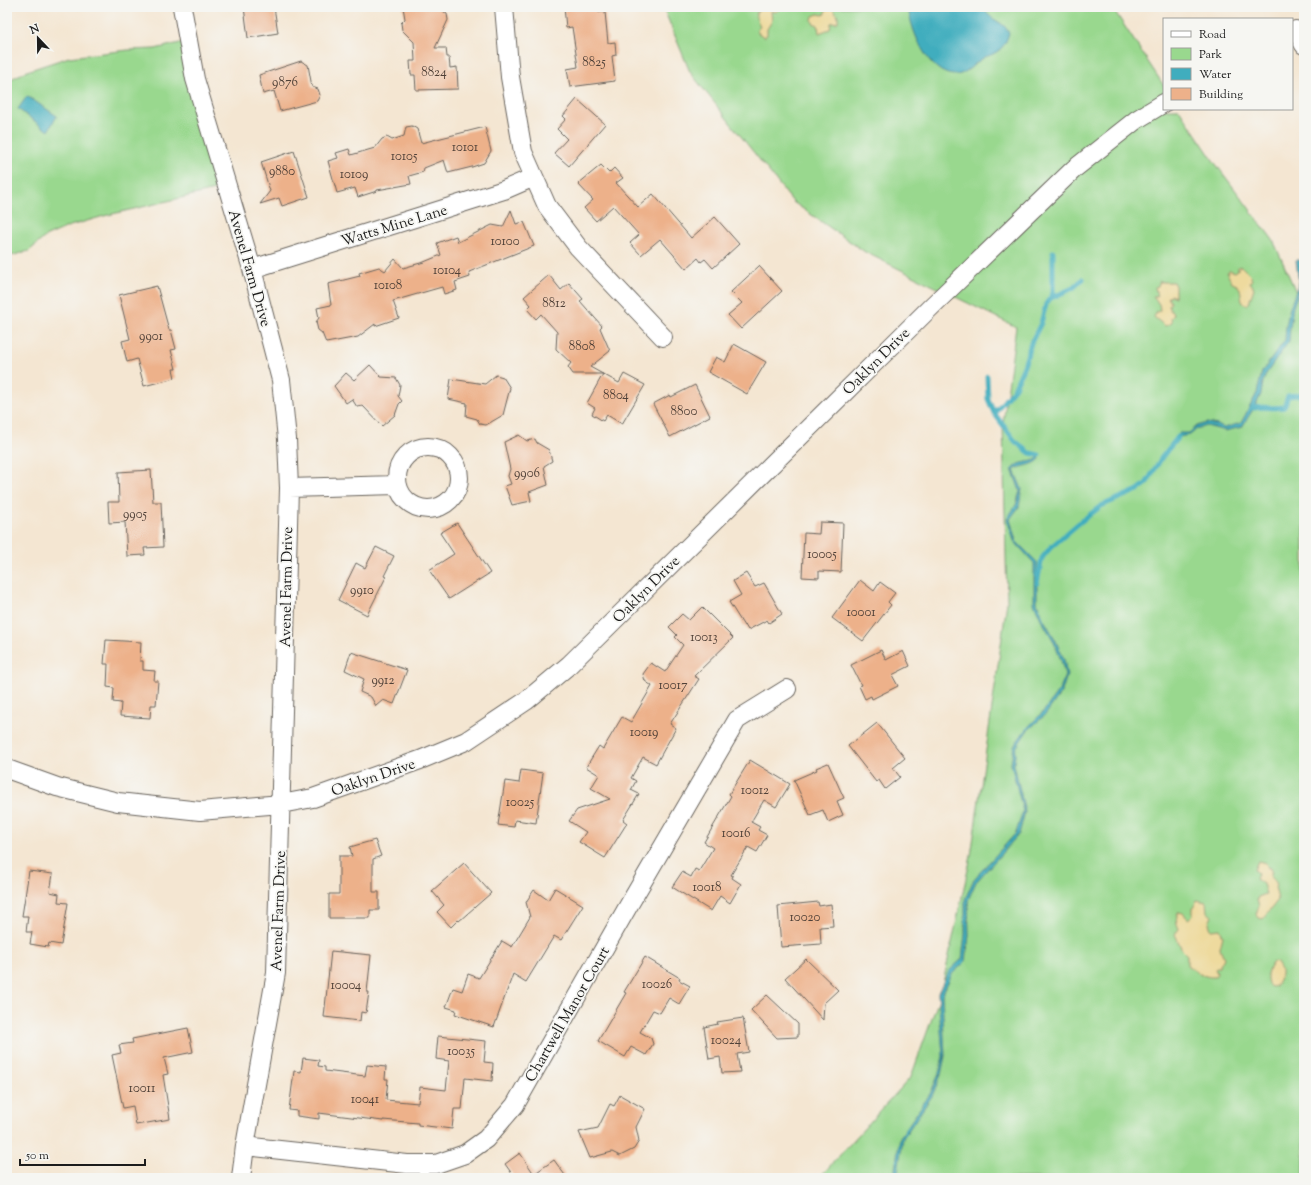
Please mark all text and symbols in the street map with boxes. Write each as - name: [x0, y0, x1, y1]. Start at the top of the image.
- north arrow: [18, 18, 58, 58]
- legend: [1163, 18, 1293, 110]
- text: N: [27, 21, 42, 39]
- text: Road: [1199, 26, 1226, 44]
- text: Park: [1199, 46, 1222, 64]
- house number: 8825: [582, 54, 606, 72]
- house number: 8824: [421, 64, 447, 82]
- text: Water: [1199, 66, 1232, 84]
- house number: 9876: [272, 74, 298, 92]
- text: Building: [1199, 86, 1243, 104]
- house number: 10101: [452, 139, 479, 157]
- house number: 10105: [391, 148, 418, 166]
- house number: 9880: [269, 163, 295, 181]
- house number: 10109: [340, 166, 368, 184]
- street label: Watts Mine Lane: [339, 200, 450, 253]
- street label: Avenel Farm Drive: [222, 207, 275, 329]
- house number: 10100: [490, 233, 520, 251]
- house number: 10104: [433, 262, 462, 280]
- house number: 10108: [374, 277, 402, 295]
- house number: 8812: [542, 295, 566, 313]
- street label: Oaklyn Drive: [839, 324, 915, 400]
- house number: 9901: [139, 328, 163, 346]
- house number: 8808: [569, 338, 595, 356]
- house number: 8804: [603, 387, 629, 405]
- house number: 8800: [671, 403, 697, 421]
- house number: 9906: [514, 465, 540, 483]
- house number: 9905: [123, 506, 148, 524]
- street label: Avenel Farm Drive: [276, 526, 299, 648]
- house number: 10005: [807, 546, 837, 564]
- street label: Oaklyn Drive: [609, 552, 685, 628]
- house number: 9910: [350, 582, 374, 600]
- house number: 10001: [846, 604, 876, 622]
- house number: 10013: [690, 629, 718, 647]
- house number: 9912: [371, 672, 395, 690]
- house number: 10017: [659, 677, 688, 695]
- house number: 10019: [630, 724, 658, 742]
- street label: Oaklyn Drive: [329, 754, 418, 803]
- house number: 10012: [741, 782, 769, 800]
- house number: 10025: [506, 794, 535, 812]
- house number: 10016: [722, 825, 750, 843]
- street label: Avenel Farm Drive: [267, 850, 292, 972]
- house number: 10018: [693, 879, 721, 897]
- house number: 10020: [790, 909, 821, 927]
- street label: Chartwell Manor Court: [521, 943, 616, 1086]
- house number: 10026: [642, 976, 672, 994]
- house number: 10004: [331, 977, 362, 995]
- house number: 10024: [711, 1032, 742, 1050]
- house number: 10035: [447, 1043, 475, 1061]
- house number: 10011: [129, 1080, 156, 1098]
- house number: 10041: [351, 1091, 380, 1109]
- scale bar: [20, 1141, 145, 1167]
- text: 50 m: [25, 1147, 49, 1165]

